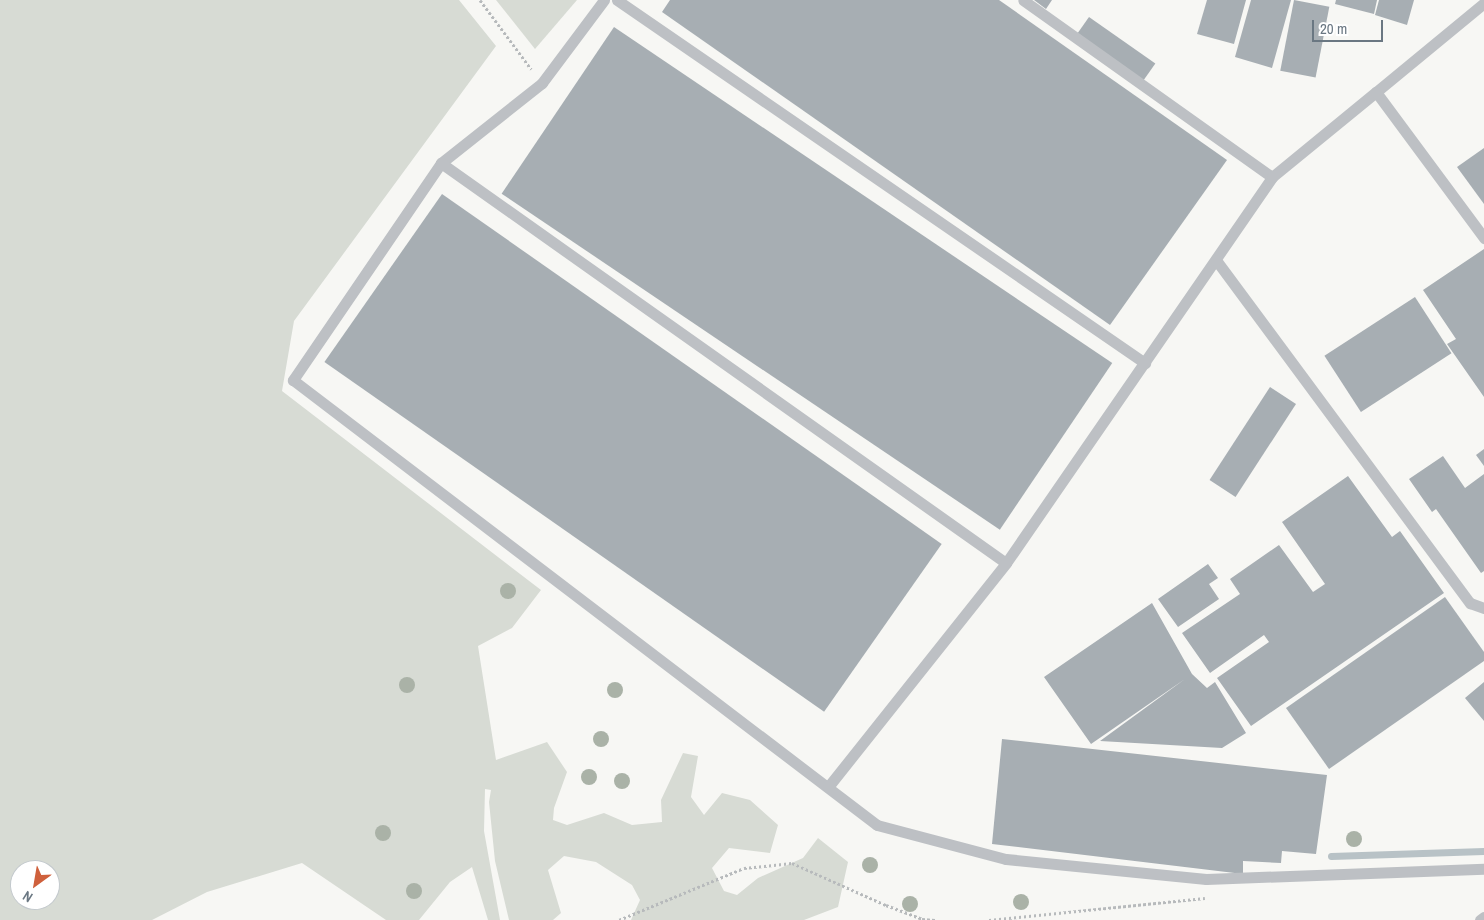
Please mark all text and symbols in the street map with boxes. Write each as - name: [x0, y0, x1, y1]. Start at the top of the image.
- scale bar: [1314, 10, 1385, 42]
- text: 20 m: [1320, 18, 1347, 39]
- north arrow: [10, 860, 60, 910]
- text: N: [19, 887, 36, 907]

